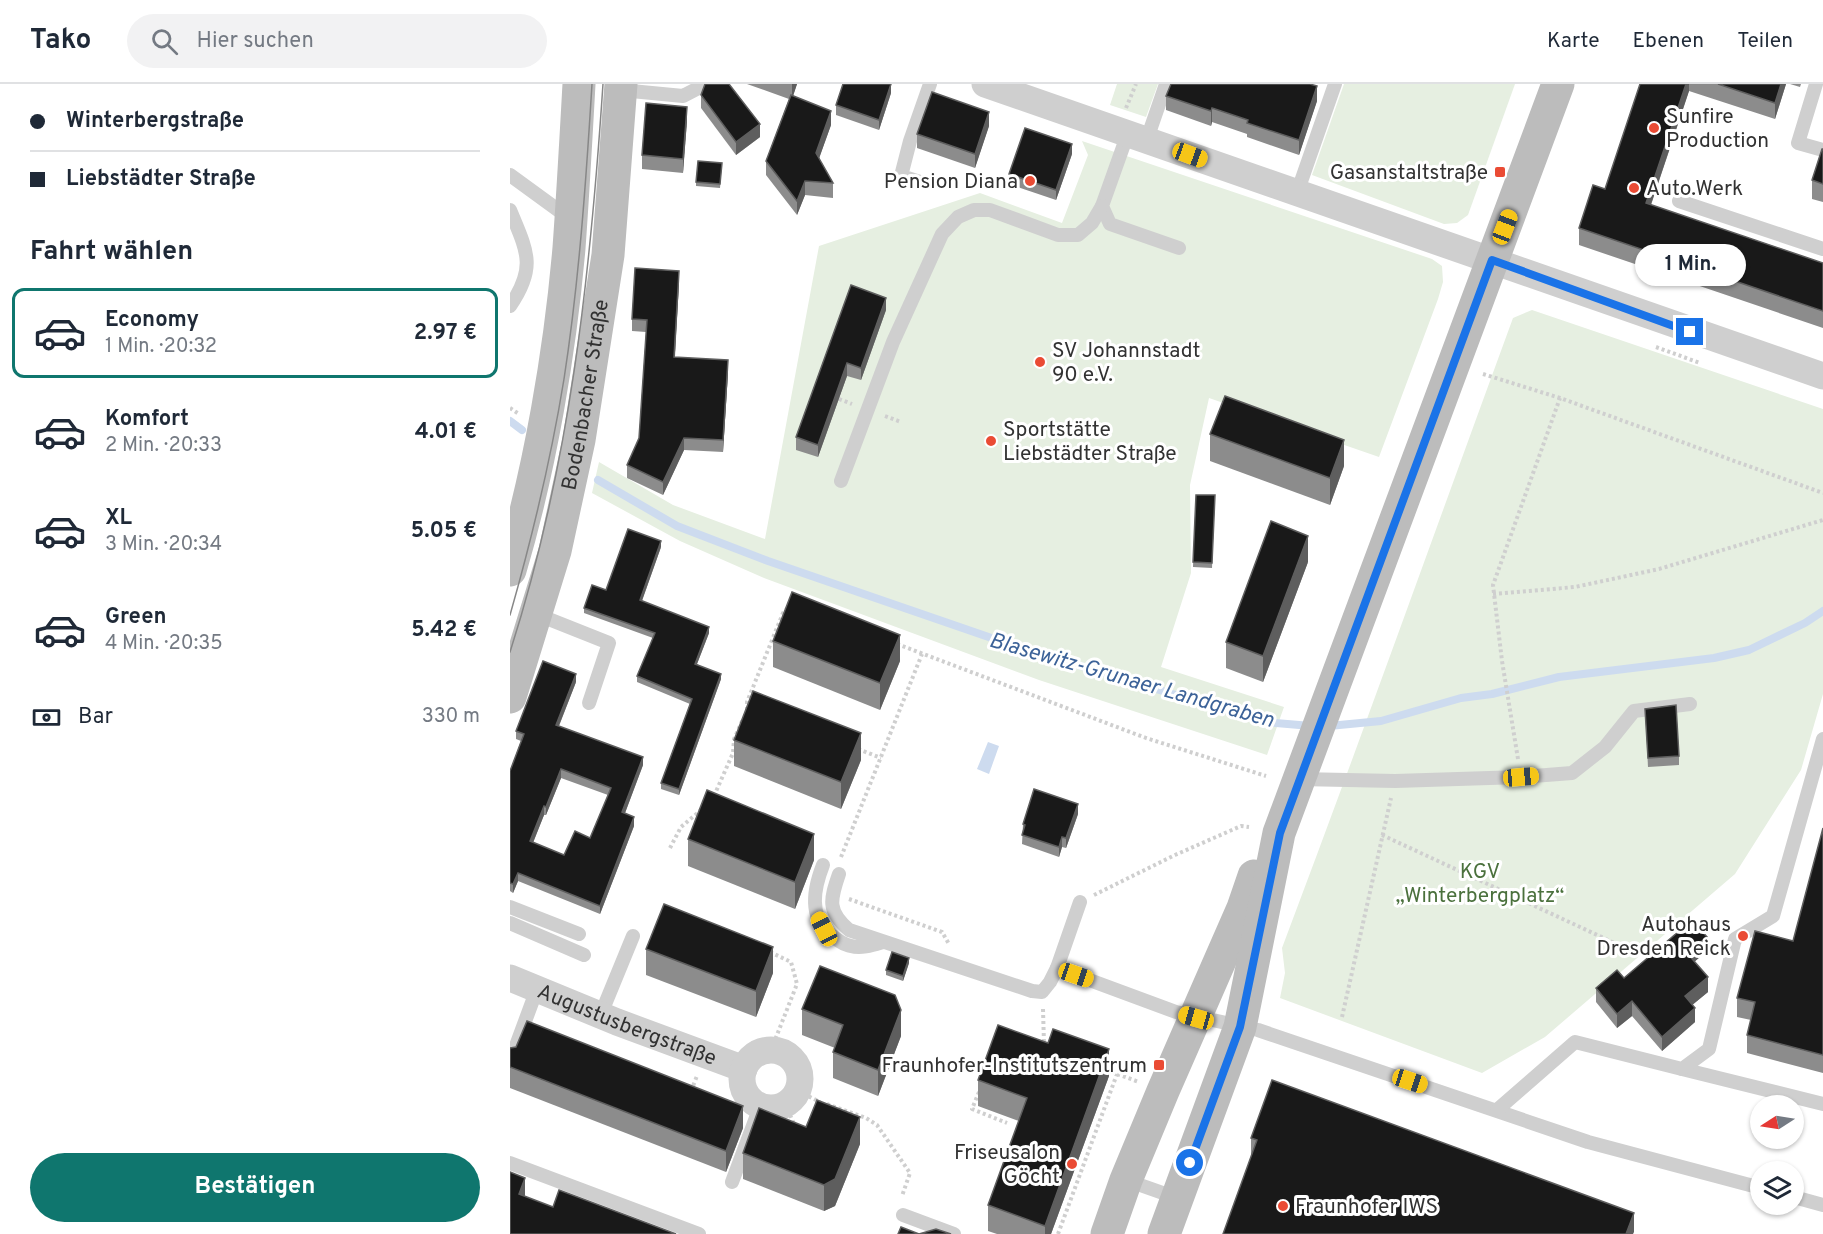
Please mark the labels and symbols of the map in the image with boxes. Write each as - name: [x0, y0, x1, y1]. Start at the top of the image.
- place label: Sunfire Production: [1666, 104, 1769, 155]
- marker: Sunfire Production: [1647, 121, 1661, 135]
- car: [1170, 140, 1210, 170]
- place label: Gasanstaltstraße: [1330, 160, 1488, 187]
- marker: Gasanstaltstraße: [1493, 165, 1507, 179]
- place label: Pension Diana: [884, 169, 1018, 196]
- marker: Pension Diana: [1023, 174, 1037, 188]
- place label: Auto.Werk: [1646, 176, 1743, 203]
- marker: Auto.Werk: [1627, 181, 1641, 195]
- car: [1490, 207, 1520, 247]
- callout: 1 Min.: [1634, 245, 1746, 287]
- street label: Bodenbacher Straße: [557, 298, 616, 493]
- route end: [1676, 318, 1703, 345]
- place label: SV Johannstadt 90 e.V.: [1052, 338, 1200, 389]
- marker: SV Johannstadt 90 e.V.: [1033, 355, 1047, 369]
- place label: Sportstätte Liebstädter Straße: [1003, 417, 1177, 468]
- marker: Sportstätte Liebstädter Straße: [984, 434, 998, 448]
- water label: Blasewitz‐Grunaer Landgraben: [986, 628, 1277, 735]
- car: [1502, 766, 1540, 788]
- park label: KGV „Winterbergplatz“: [1396, 859, 1565, 910]
- car: [808, 909, 840, 949]
- place label: Autohaus Dresden Reick: [1596, 912, 1731, 963]
- marker: Autohaus Dresden Reick: [1736, 929, 1750, 943]
- car: [1056, 961, 1096, 989]
- street label: Augustusbergstraße: [533, 979, 720, 1073]
- car: [1176, 1004, 1216, 1032]
- place label: Fraunhofer-Institutszentrum: [882, 1053, 1147, 1080]
- marker: Fraunhofer-Institutszentrum: [1152, 1058, 1166, 1072]
- car: [1390, 1067, 1430, 1095]
- north arrow: [1750, 1095, 1804, 1149]
- place label: Friseusalon Göcht: [954, 1140, 1060, 1191]
- route start: [1176, 1149, 1203, 1176]
- marker: Friseusalon Göcht: [1065, 1157, 1079, 1171]
- place label: Fraunhofer IWS: [1295, 1194, 1438, 1221]
- marker: Fraunhofer IWS: [1276, 1199, 1290, 1213]

